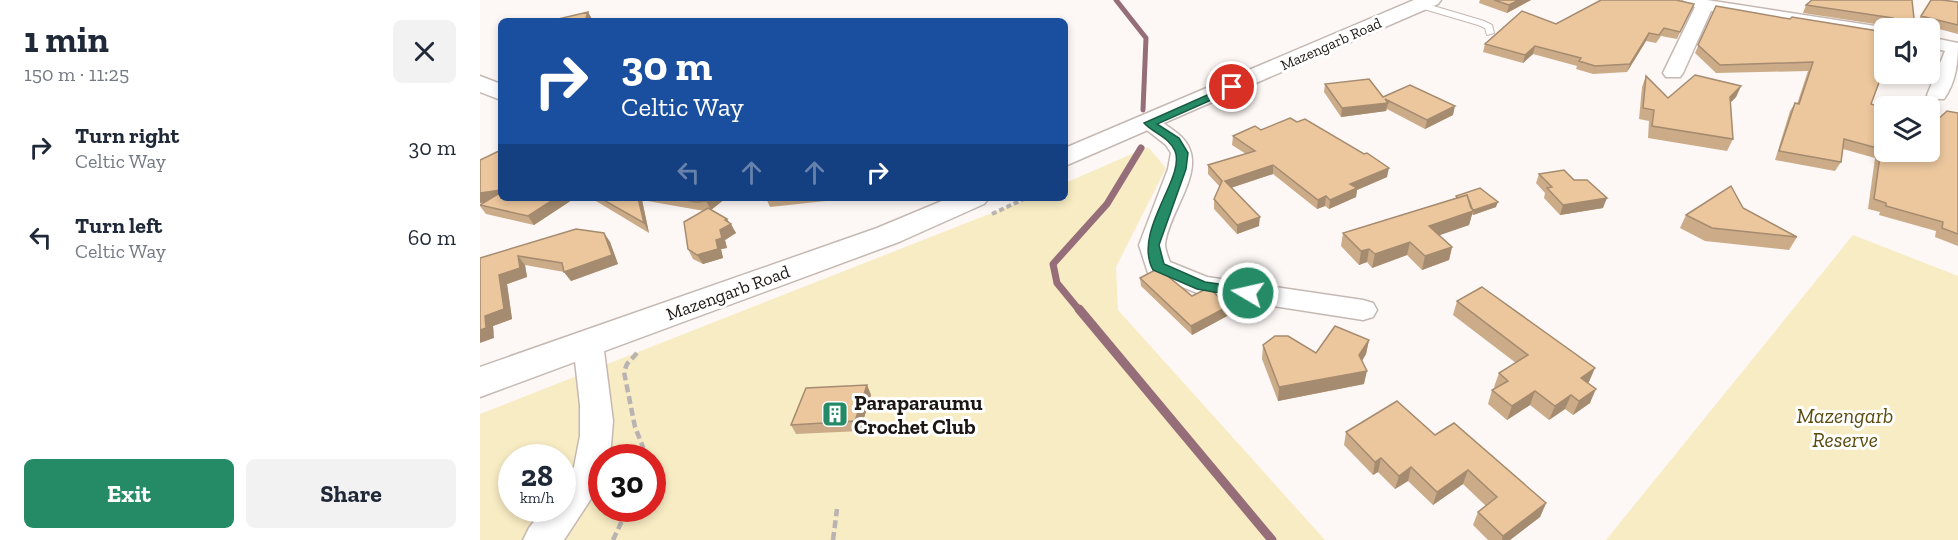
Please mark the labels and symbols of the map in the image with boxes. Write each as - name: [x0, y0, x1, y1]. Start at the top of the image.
- street label: Mazengarb Road: [1278, 13, 1385, 74]
- pin: [1206, 61, 1257, 112]
- street label: Mazengarb Road: [663, 260, 793, 326]
- position arrow: [1216, 261, 1280, 325]
- place label: Paraparaumu Crochet Club: [854, 390, 982, 439]
- building icon: Paraparaumu Crochet Club: [820, 399, 850, 429]
- park label: Mazengarb Reserve: [1797, 403, 1893, 452]
- speed limit sign: 30: [588, 444, 666, 522]

